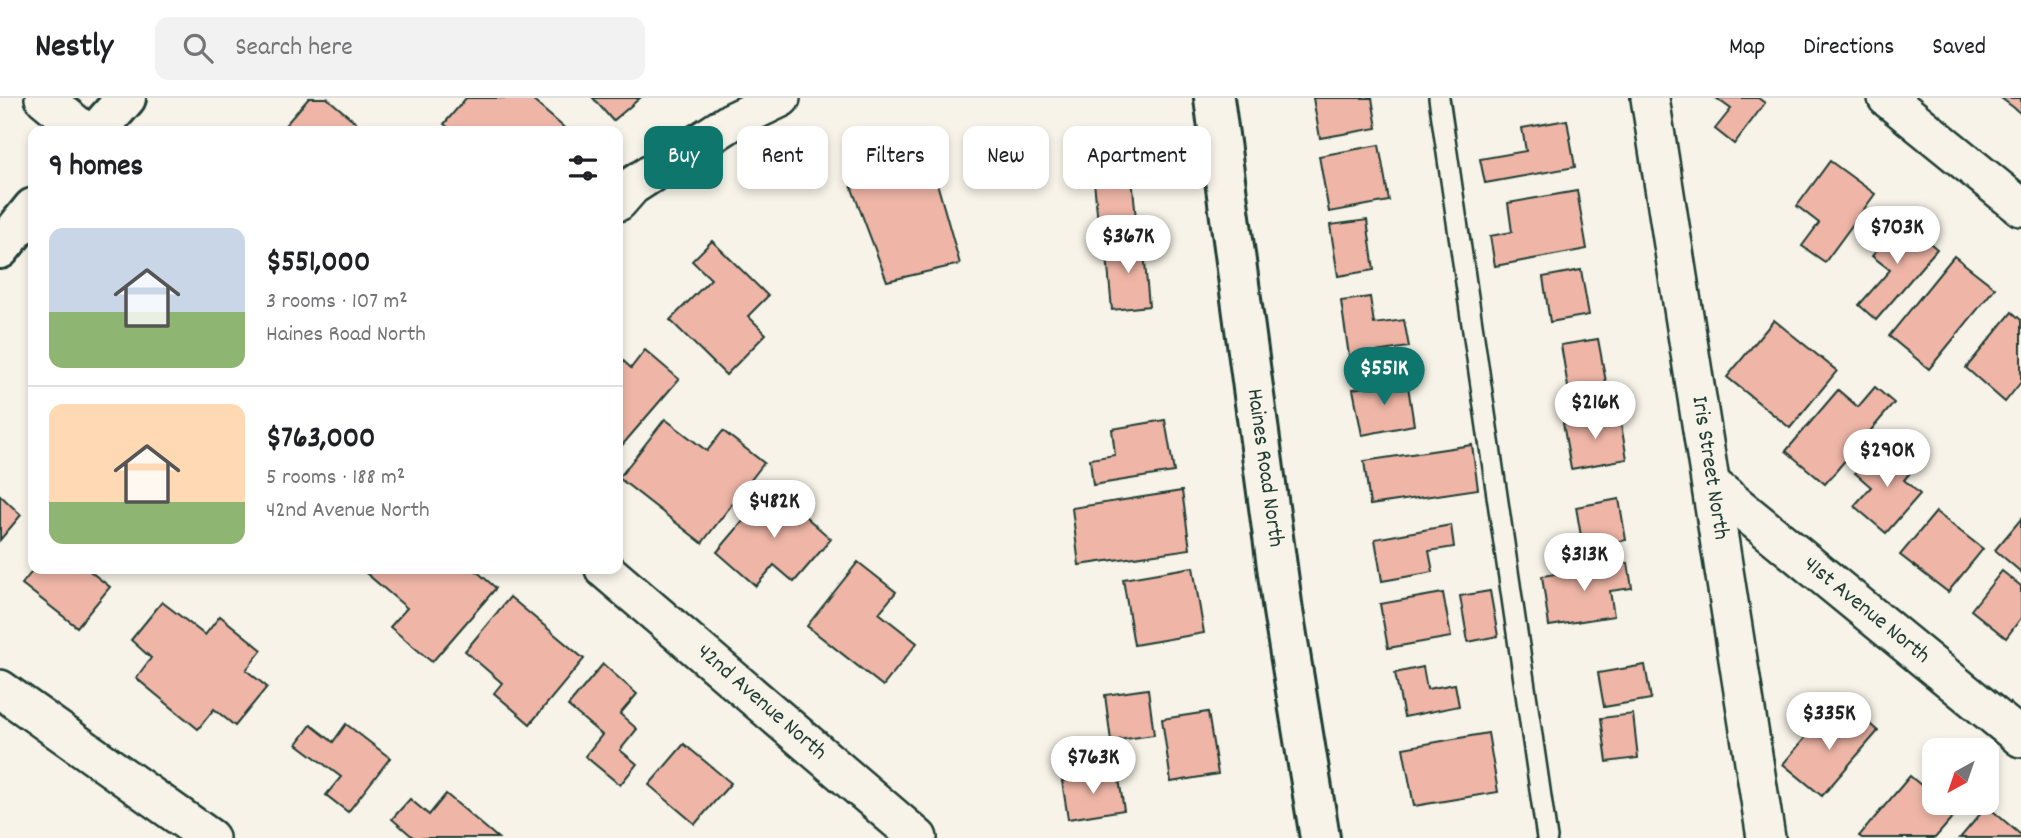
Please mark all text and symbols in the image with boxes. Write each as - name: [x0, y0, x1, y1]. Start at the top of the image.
- search box: [155, 17, 645, 80]
- text: Nestly: [35, 25, 113, 72]
- icon: search: [179, 29, 217, 67]
- text: Search here: [235, 30, 353, 67]
- text: Map: [1729, 31, 1765, 65]
- text: Directions: [1803, 31, 1894, 65]
- text: Saved: [1932, 31, 1986, 65]
- chip: Buy: [644, 126, 723, 189]
- chip: Rent: [737, 126, 828, 189]
- chip: Filters: [842, 126, 949, 189]
- chip: New: [963, 126, 1049, 189]
- chip: Apartment: [1063, 126, 1211, 189]
- text: 9 homes: [49, 147, 143, 190]
- icon: filters: [564, 149, 602, 187]
- pin: $703K: [1848, 206, 1946, 266]
- text: $703K: [1870, 212, 1924, 245]
- pin: $367K: [1079, 216, 1177, 275]
- text: $367K: [1102, 221, 1154, 254]
- text: $551,000: [266, 243, 370, 286]
- icon: home: [105, 256, 189, 340]
- text: 3 rooms · 107 m²: [266, 286, 408, 319]
- text: Haines Road North: [266, 319, 426, 352]
- pin: $551K: [1335, 348, 1433, 407]
- text: $551K: [1360, 353, 1408, 386]
- pin: $216K: [1546, 382, 1644, 441]
- street label: Haines Road North: [1237, 387, 1291, 549]
- text: $216K: [1571, 387, 1619, 420]
- street label: Iris Street North: [1681, 394, 1737, 542]
- text: $763,000: [266, 419, 375, 462]
- pin: $290K: [1838, 430, 1936, 489]
- icon: home: [105, 432, 189, 516]
- text: $290K: [1859, 435, 1915, 468]
- text: 5 rooms · 188 m²: [266, 462, 405, 495]
- pin: $482K: [725, 480, 823, 540]
- text: $482K: [748, 486, 800, 519]
- text: 42nd Avenue North: [266, 495, 430, 528]
- pin: $313K: [1535, 533, 1633, 593]
- text: $313K: [1560, 539, 1608, 572]
- street label: 41st Avenue North: [1795, 549, 1937, 673]
- street label: 42nd Avenue North: [688, 637, 834, 769]
- pin: $335K: [1780, 692, 1878, 752]
- text: $335K: [1802, 698, 1856, 731]
- pin: $763K: [1044, 736, 1142, 796]
- north arrow: [1922, 738, 1998, 816]
- map controls: [1922, 738, 1999, 815]
- text: $763K: [1067, 742, 1119, 775]

